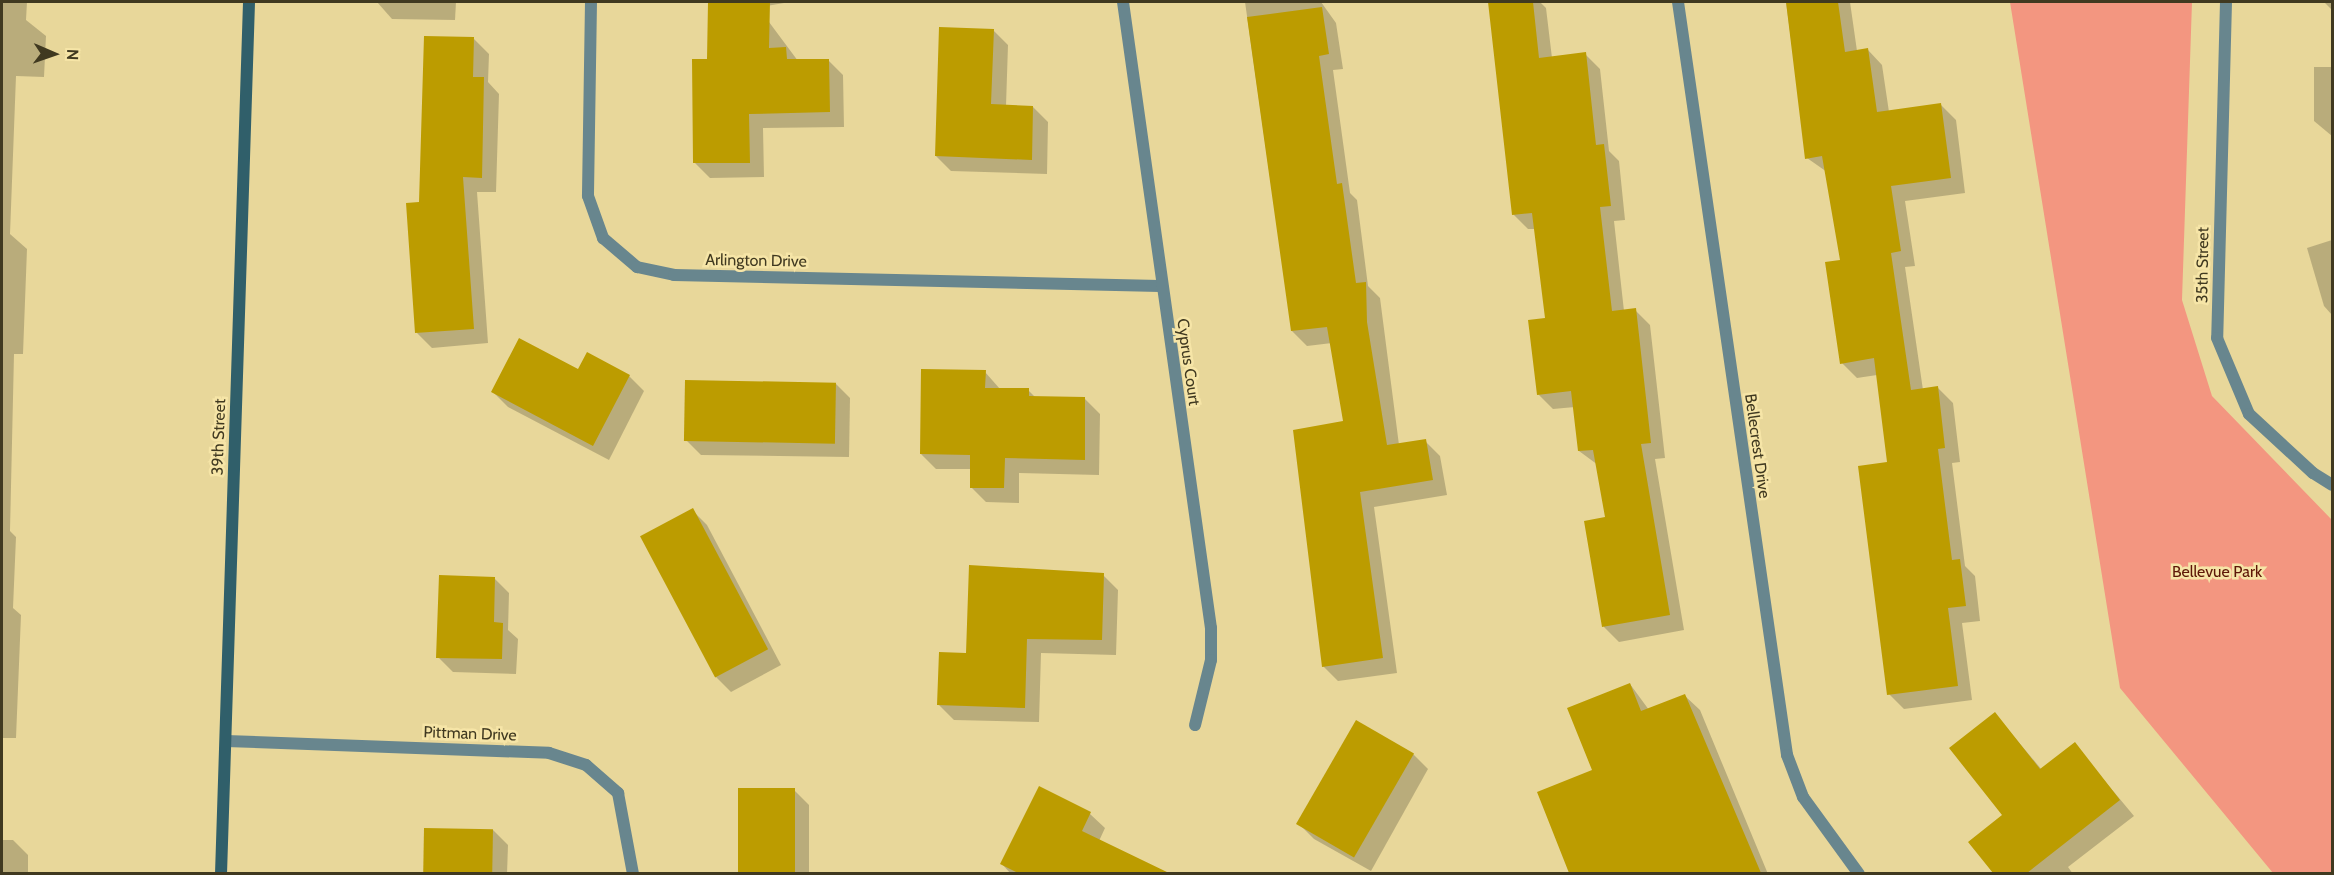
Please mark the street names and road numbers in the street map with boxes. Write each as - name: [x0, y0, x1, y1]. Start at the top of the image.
- street label: 35th Street: [2193, 227, 2213, 303]
- street label: Arlington Drive: [705, 251, 807, 271]
- street label: Cyprus Court: [1172, 317, 1204, 407]
- street label: Bellecrest Drive: [1740, 393, 1774, 499]
- street label: 39th Street: [208, 398, 230, 476]
- street label: Pittman Drive: [423, 723, 517, 745]

